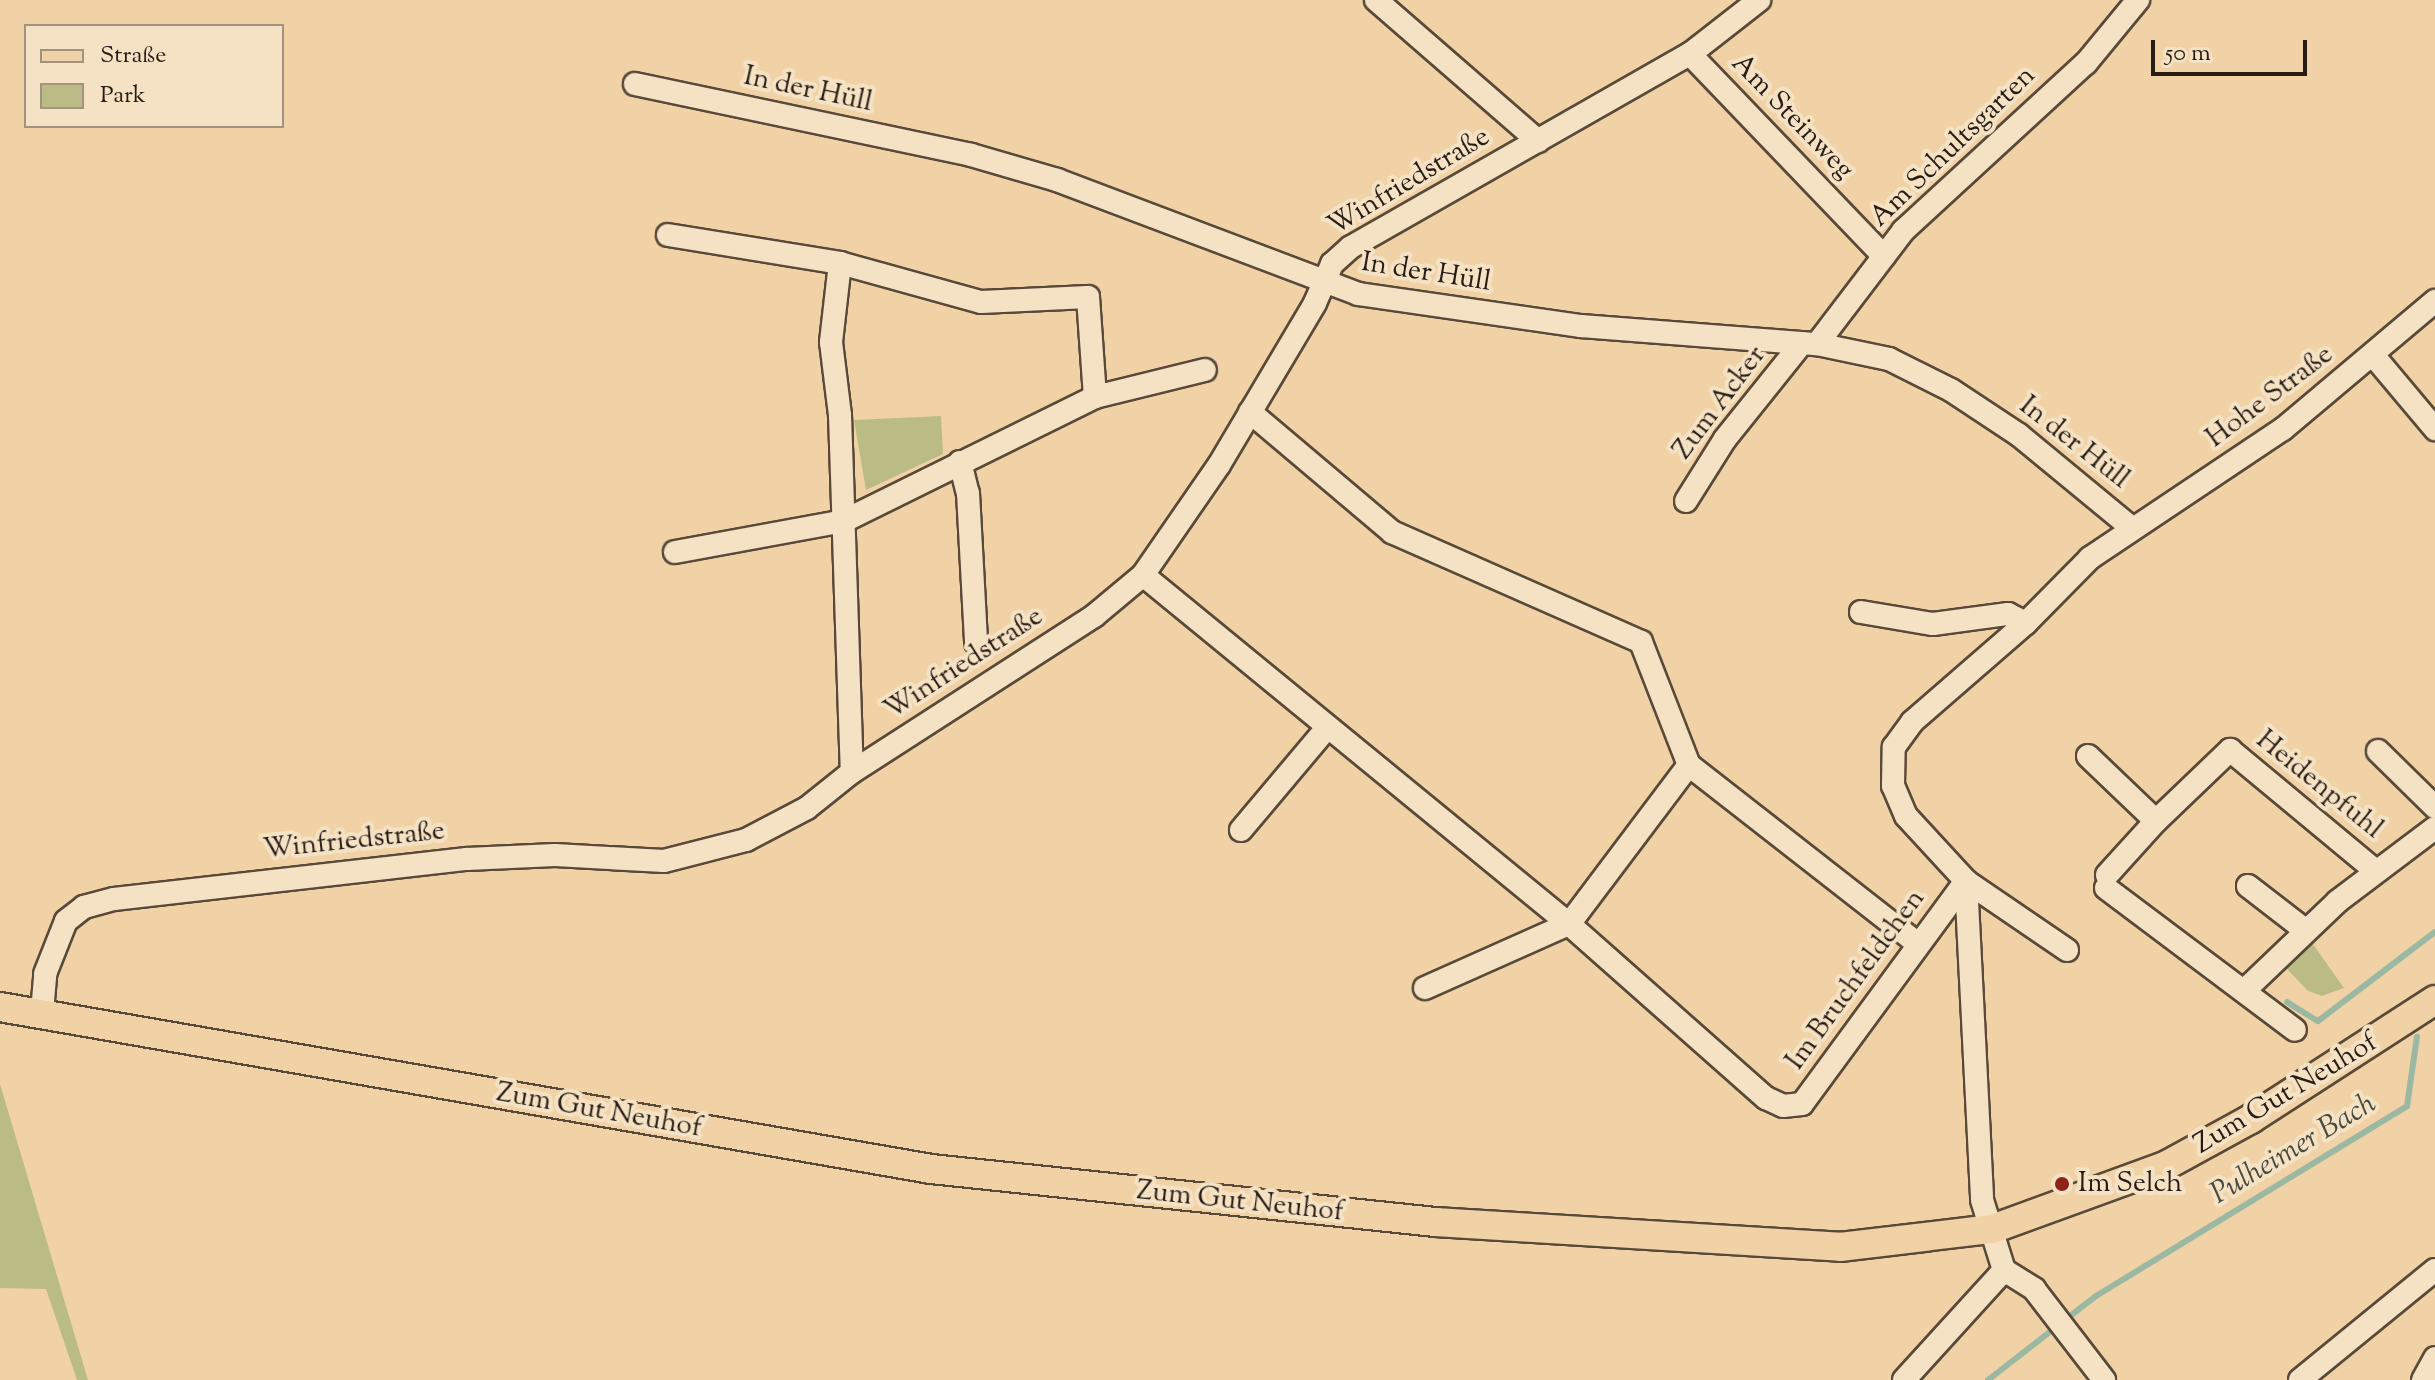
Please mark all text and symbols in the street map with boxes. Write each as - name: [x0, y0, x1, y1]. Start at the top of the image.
- legend: [24, 24, 284, 128]
- scale bar: [2155, 24, 2311, 74]
- text: 50 m: [2165, 37, 2211, 71]
- text: Straße: [100, 39, 166, 73]
- street label: Am Steinweg: [1724, 47, 1860, 187]
- street label: Am Schultsgarten: [1863, 59, 2043, 235]
- street label: In der Hüll: [741, 60, 875, 120]
- text: Park: [100, 79, 146, 113]
- street label: Winfriedstraße: [1322, 121, 1496, 243]
- street label: In der Hüll: [1359, 246, 1493, 300]
- street label: Hohe Straße: [2200, 338, 2340, 456]
- street label: Zum Acker: [1667, 340, 1773, 466]
- street label: In der Hüll: [2012, 390, 2136, 496]
- street label: Winfriedstraße: [878, 600, 1050, 728]
- street label: Heidenpfuhl: [2249, 724, 2389, 846]
- street label: Winfriedstraße: [261, 815, 447, 867]
- street label: Im Bruchfeldchen: [1779, 883, 1933, 1077]
- street label: Zum Gut Neuhof: [2188, 1026, 2384, 1162]
- street label: Zum Gut Neuhof: [494, 1076, 704, 1146]
- water label: Pulheimer Bach: [2205, 1087, 2383, 1213]
- place label: Im Selch: [2078, 1167, 2182, 1201]
- street label: Zum Gut Neuhof: [1135, 1174, 1345, 1230]
- marker: Im Selch: [2053, 1175, 2071, 1193]

